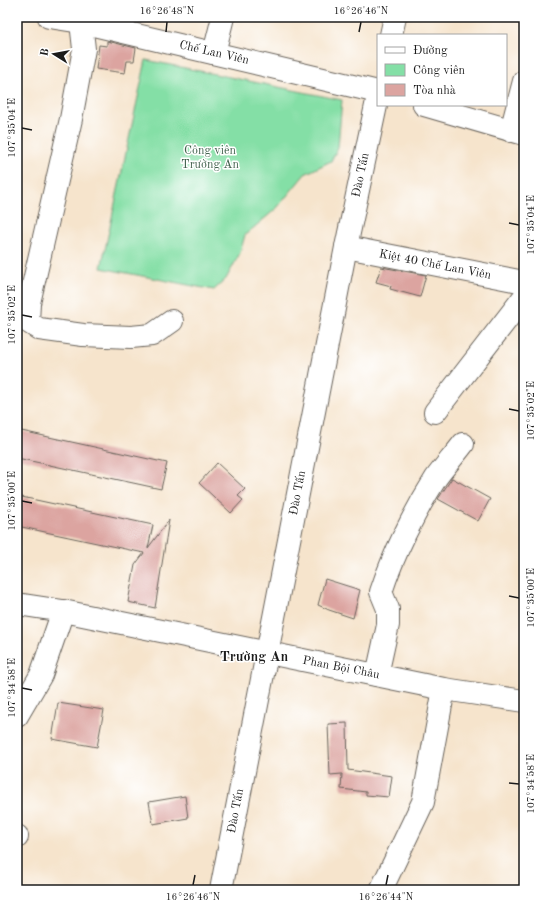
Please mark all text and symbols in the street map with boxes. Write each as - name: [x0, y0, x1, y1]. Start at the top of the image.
- text: 16°26'48"N: [140, 6, 195, 16]
- text: 16°26'46"N: [334, 6, 389, 16]
- north arrow: [34, 34, 74, 74]
- legend: [377, 34, 507, 106]
- street label: Chế Lan Viên: [178, 38, 251, 67]
- text: Đường: [413, 45, 448, 57]
- text: B: [40, 47, 52, 57]
- text: Công viên: [413, 65, 465, 77]
- text: Tòa nhà: [413, 85, 456, 97]
- text: 107°35'04"E: [7, 98, 17, 158]
- park label: Công viên Trường An: [181, 145, 239, 171]
- street label: Đào Tấn: [349, 151, 372, 198]
- text: 107°35'04"E: [526, 195, 536, 255]
- street label: Kiệt 40 Chế Lan Viên: [378, 247, 493, 282]
- text: 107°35'02"E: [7, 285, 17, 345]
- text: 107°35'02"E: [526, 381, 536, 441]
- street label: Đào Tấn: [287, 469, 308, 516]
- text: 107°35'00"E: [7, 471, 17, 531]
- text: 107°35'00"E: [526, 568, 536, 628]
- district label: Trường An: [220, 650, 289, 664]
- street label: Phan Bội Châu: [301, 655, 381, 681]
- text: 107°34'58"E: [7, 658, 17, 718]
- text: 107°34'58"E: [526, 754, 536, 814]
- street label: Đào Tấn: [225, 787, 246, 834]
- text: 16°26'46"N: [166, 892, 221, 902]
- text: 16°26'44"N: [359, 892, 414, 902]

